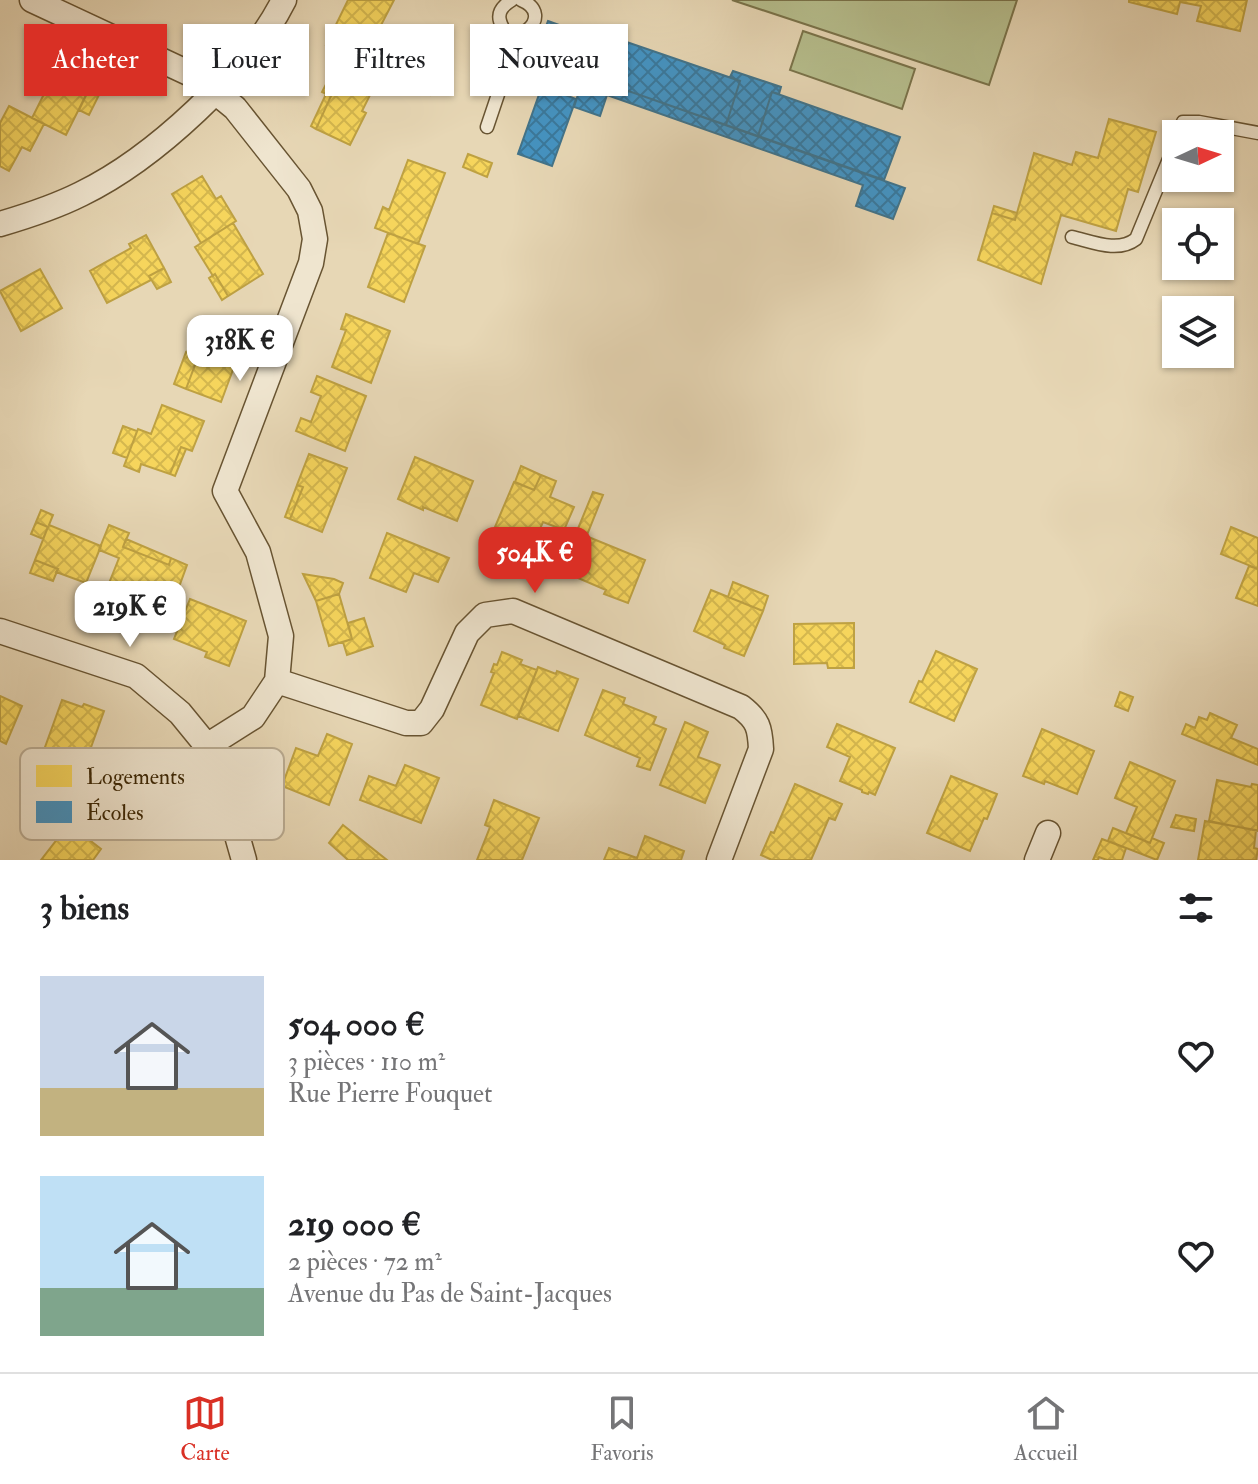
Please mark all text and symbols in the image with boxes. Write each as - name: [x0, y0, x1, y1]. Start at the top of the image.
- chip: Acheter: [24, 24, 167, 96]
- chip: Louer: [183, 24, 309, 96]
- chip: Filtres: [325, 24, 454, 96]
- chip: Nouveau: [470, 24, 628, 96]
- north arrow: [1162, 120, 1234, 192]
- map controls: [1162, 120, 1234, 368]
- button: locate: [1162, 208, 1234, 280]
- button: layers: [1162, 296, 1234, 368]
- pin: 318K €: [175, 315, 305, 383]
- text: 318K €: [205, 325, 275, 357]
- pin: 504K €: [470, 527, 600, 595]
- text: 504K €: [496, 537, 574, 569]
- pin: 219K €: [65, 581, 195, 649]
- text: 219K €: [93, 591, 167, 623]
- legend: [20, 748, 284, 840]
- text: Logements: [86, 763, 185, 791]
- text: Écoles: [86, 798, 143, 827]
- icon: filters: [1174, 886, 1218, 930]
- text: 3 biens: [40, 887, 129, 930]
- text: 504 000 €: [288, 1003, 425, 1046]
- icon: home: [104, 1008, 200, 1104]
- icon: heart: [1174, 1034, 1218, 1078]
- text: 3 pièces · 110 m²: [288, 1046, 445, 1078]
- text: Rue Pierre Fouquet: [288, 1078, 492, 1110]
- text: 219 000 €: [288, 1203, 421, 1246]
- icon: home: [104, 1208, 200, 1304]
- icon: heart: [1174, 1234, 1218, 1278]
- text: 2 pièces · 72 m²: [288, 1246, 442, 1278]
- text: Avenue du Pas de Saint-Jacques: [288, 1278, 612, 1310]
- tab: Carte: [180, 1391, 230, 1467]
- tab: Favoris: [590, 1391, 654, 1467]
- tab: Accueil: [1014, 1391, 1078, 1467]

